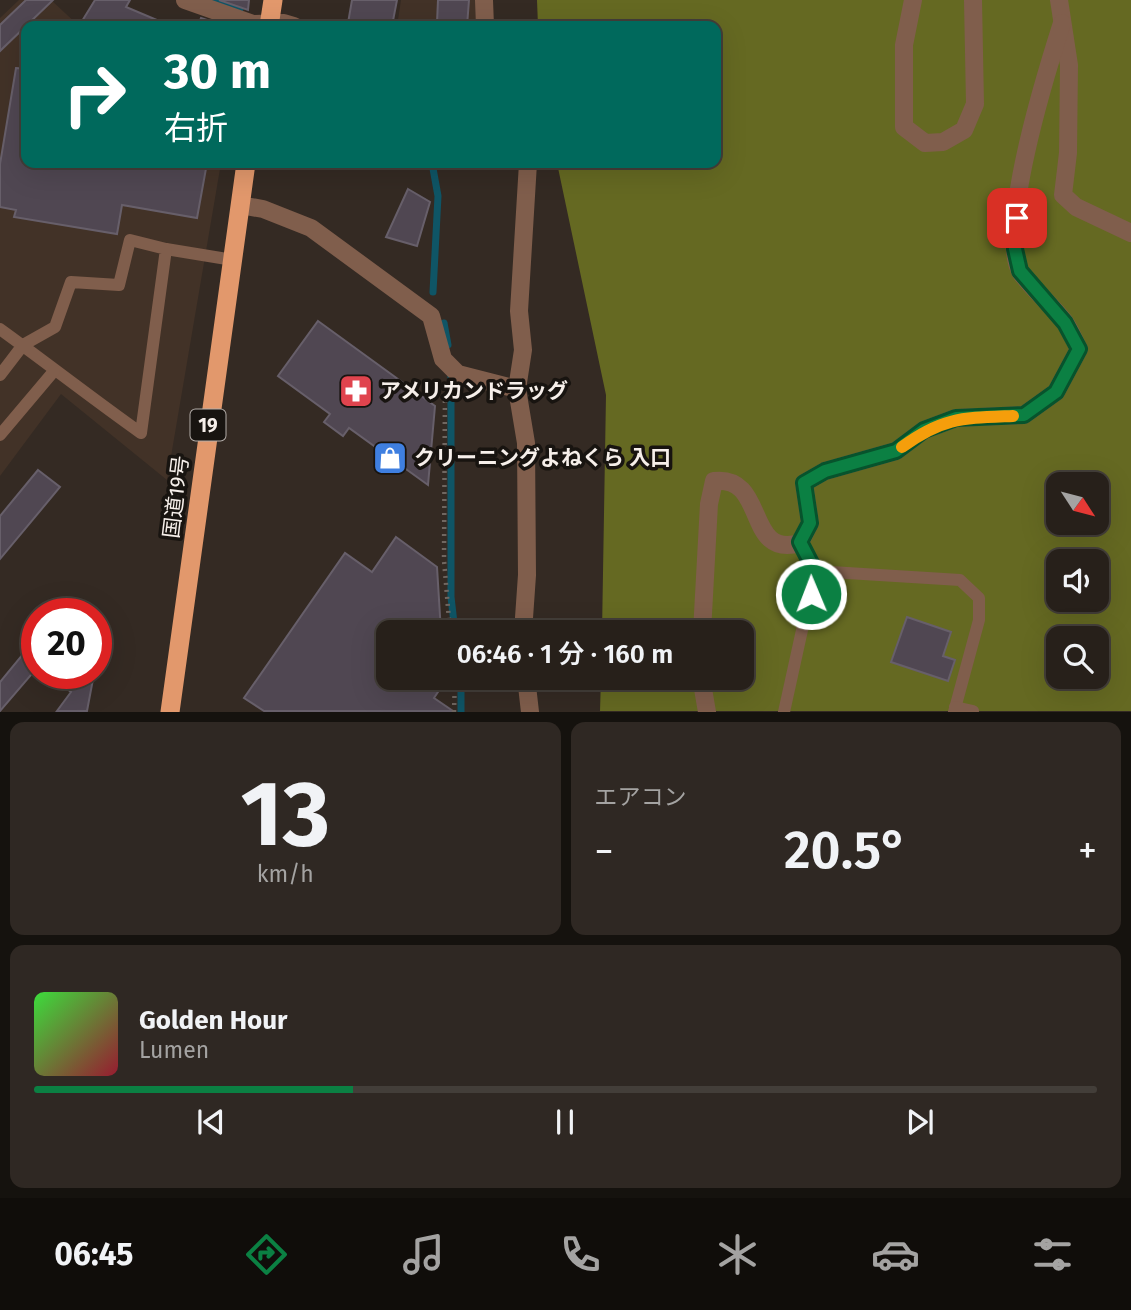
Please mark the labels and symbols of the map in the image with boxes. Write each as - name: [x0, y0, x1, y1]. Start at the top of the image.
- pin: [987, 188, 1047, 248]
- pharmacy icon: アメリカンドラッグ: [337, 372, 375, 410]
- place label: アメリカンドラッグ: [380, 378, 568, 404]
- road number: 19: [190, 410, 226, 440]
- shop icon: クリーニングよねくら 入口: [371, 439, 409, 477]
- place label: クリーニングよねくら 入口: [414, 445, 671, 471]
- street label: 国道19号: [158, 454, 194, 540]
- north arrow: [1046, 472, 1110, 536]
- position arrow: [774, 557, 848, 631]
- speed limit sign: 20: [21, 598, 112, 689]

